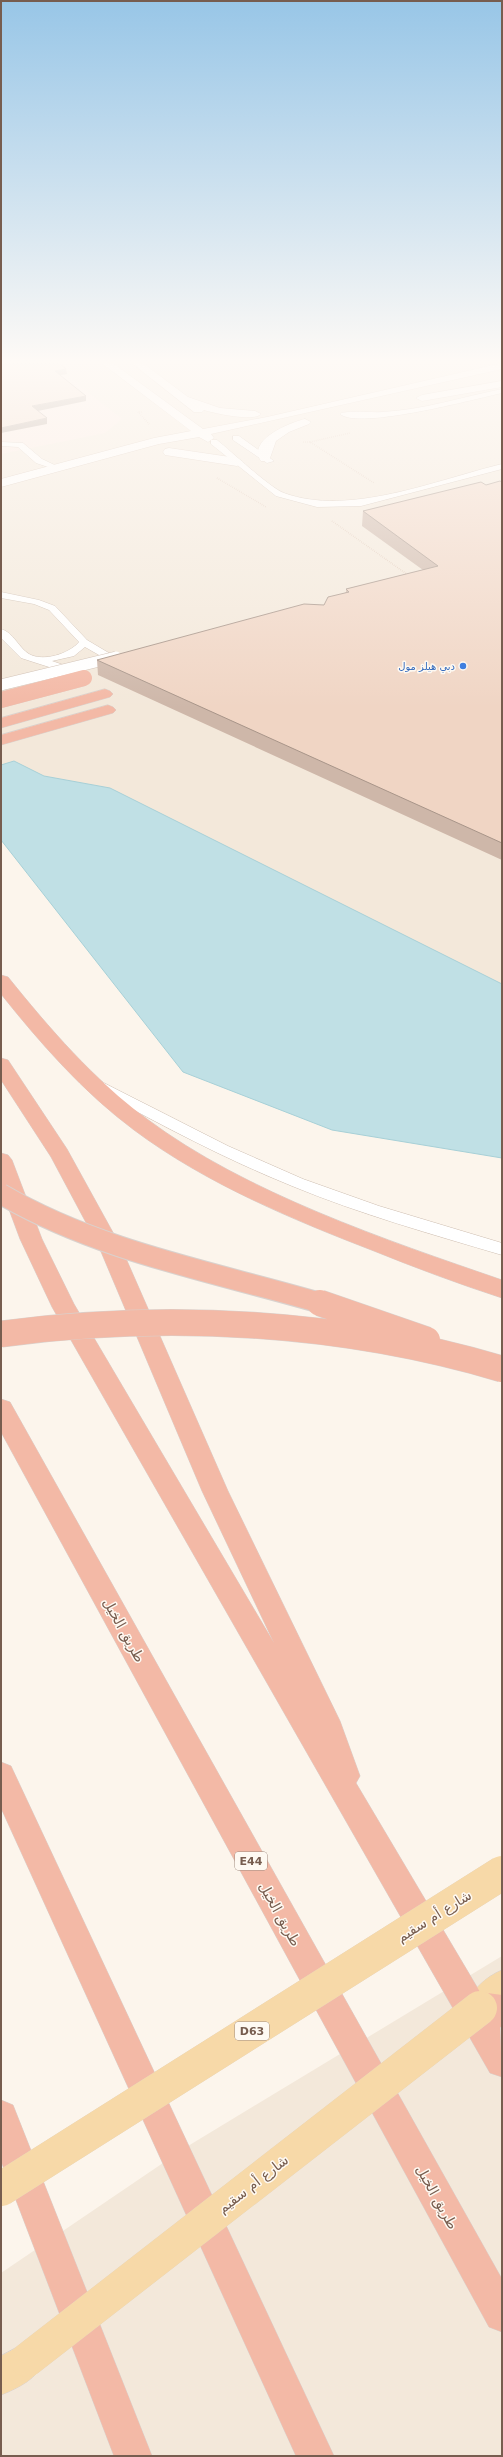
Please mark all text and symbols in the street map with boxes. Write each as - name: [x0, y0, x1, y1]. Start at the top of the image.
- place label: دبي هيلز مول: [398, 661, 455, 673]
- marker: دبي هيلز مول: [458, 661, 468, 671]
- street label: طريق الخيل: [99, 1595, 148, 1665]
- road number: E44: [235, 1852, 267, 1870]
- street label: طريق الخيل: [255, 1879, 304, 1949]
- street label: شارع أم سقيم: [393, 1886, 475, 1946]
- road number: D63: [235, 2022, 269, 2040]
- street label: شارع أم سقيم: [214, 2151, 292, 2217]
- street label: طريق الخيل: [412, 2162, 461, 2232]

